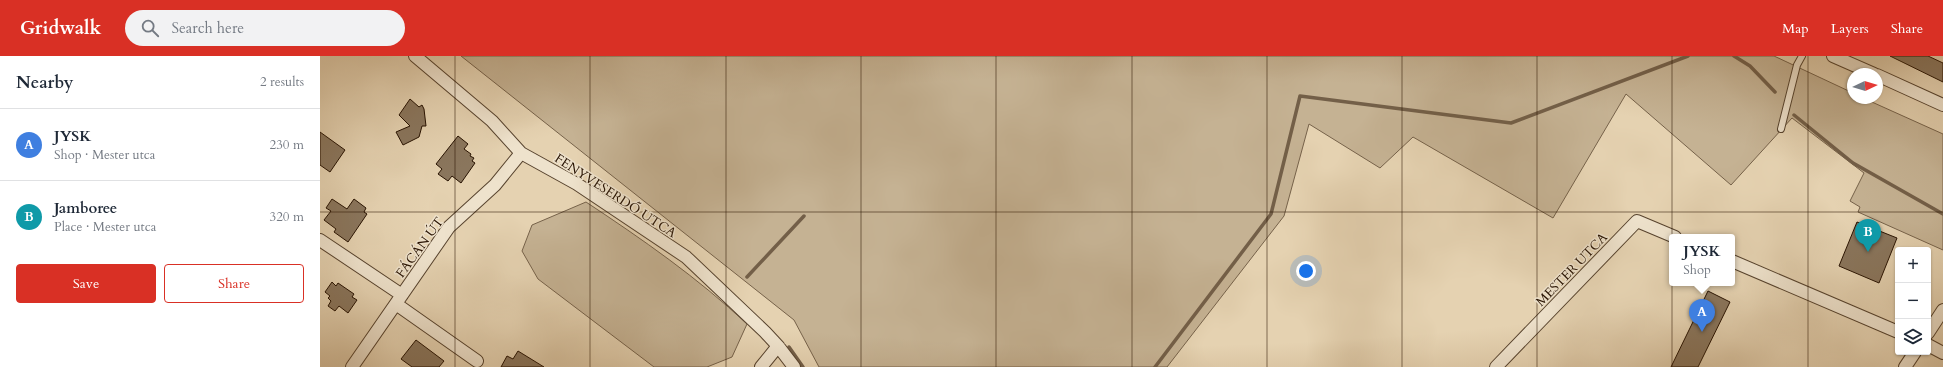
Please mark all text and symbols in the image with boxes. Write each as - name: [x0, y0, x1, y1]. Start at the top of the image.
- search box: [125, 10, 405, 46]
- text: Gridwalk: [20, 15, 101, 41]
- icon: search: [139, 17, 161, 39]
- text: Search here: [171, 18, 244, 38]
- text: Map: [1782, 19, 1809, 38]
- text: Layers: [1831, 19, 1869, 38]
- text: Share: [1891, 19, 1923, 38]
- north arrow: [1847, 68, 1883, 104]
- text: Nearby: [16, 71, 73, 94]
- text: 2 results: [260, 73, 304, 91]
- text: JYSK: [54, 126, 91, 146]
- text: A: [24, 136, 34, 154]
- text: 230 m: [270, 136, 304, 154]
- text: Shop · Mester utca: [54, 146, 155, 164]
- street label: FENYVESERDŐ UTCA: [551, 150, 681, 242]
- text: Jamboree: [54, 198, 117, 218]
- text: B: [24, 208, 34, 226]
- text: 320 m: [270, 208, 304, 226]
- street label: FÁCÁN ÚT: [392, 213, 448, 281]
- text: Place · Mester utca: [54, 218, 156, 236]
- pin: B: [1855, 219, 1881, 252]
- street label: MESTER UTCA: [1532, 228, 1612, 311]
- popup: [1669, 234, 1735, 286]
- text: JYSK: [1683, 241, 1721, 261]
- map controls: [1895, 247, 1931, 355]
- button: +: [1895, 247, 1931, 283]
- your location: [1296, 261, 1316, 281]
- text: Shop: [1683, 261, 1711, 279]
- button: Save: [16, 264, 156, 303]
- button: Share: [164, 264, 304, 303]
- button: −: [1895, 283, 1931, 319]
- pin: A: [1689, 299, 1715, 332]
- button: layers: [1895, 319, 1931, 355]

